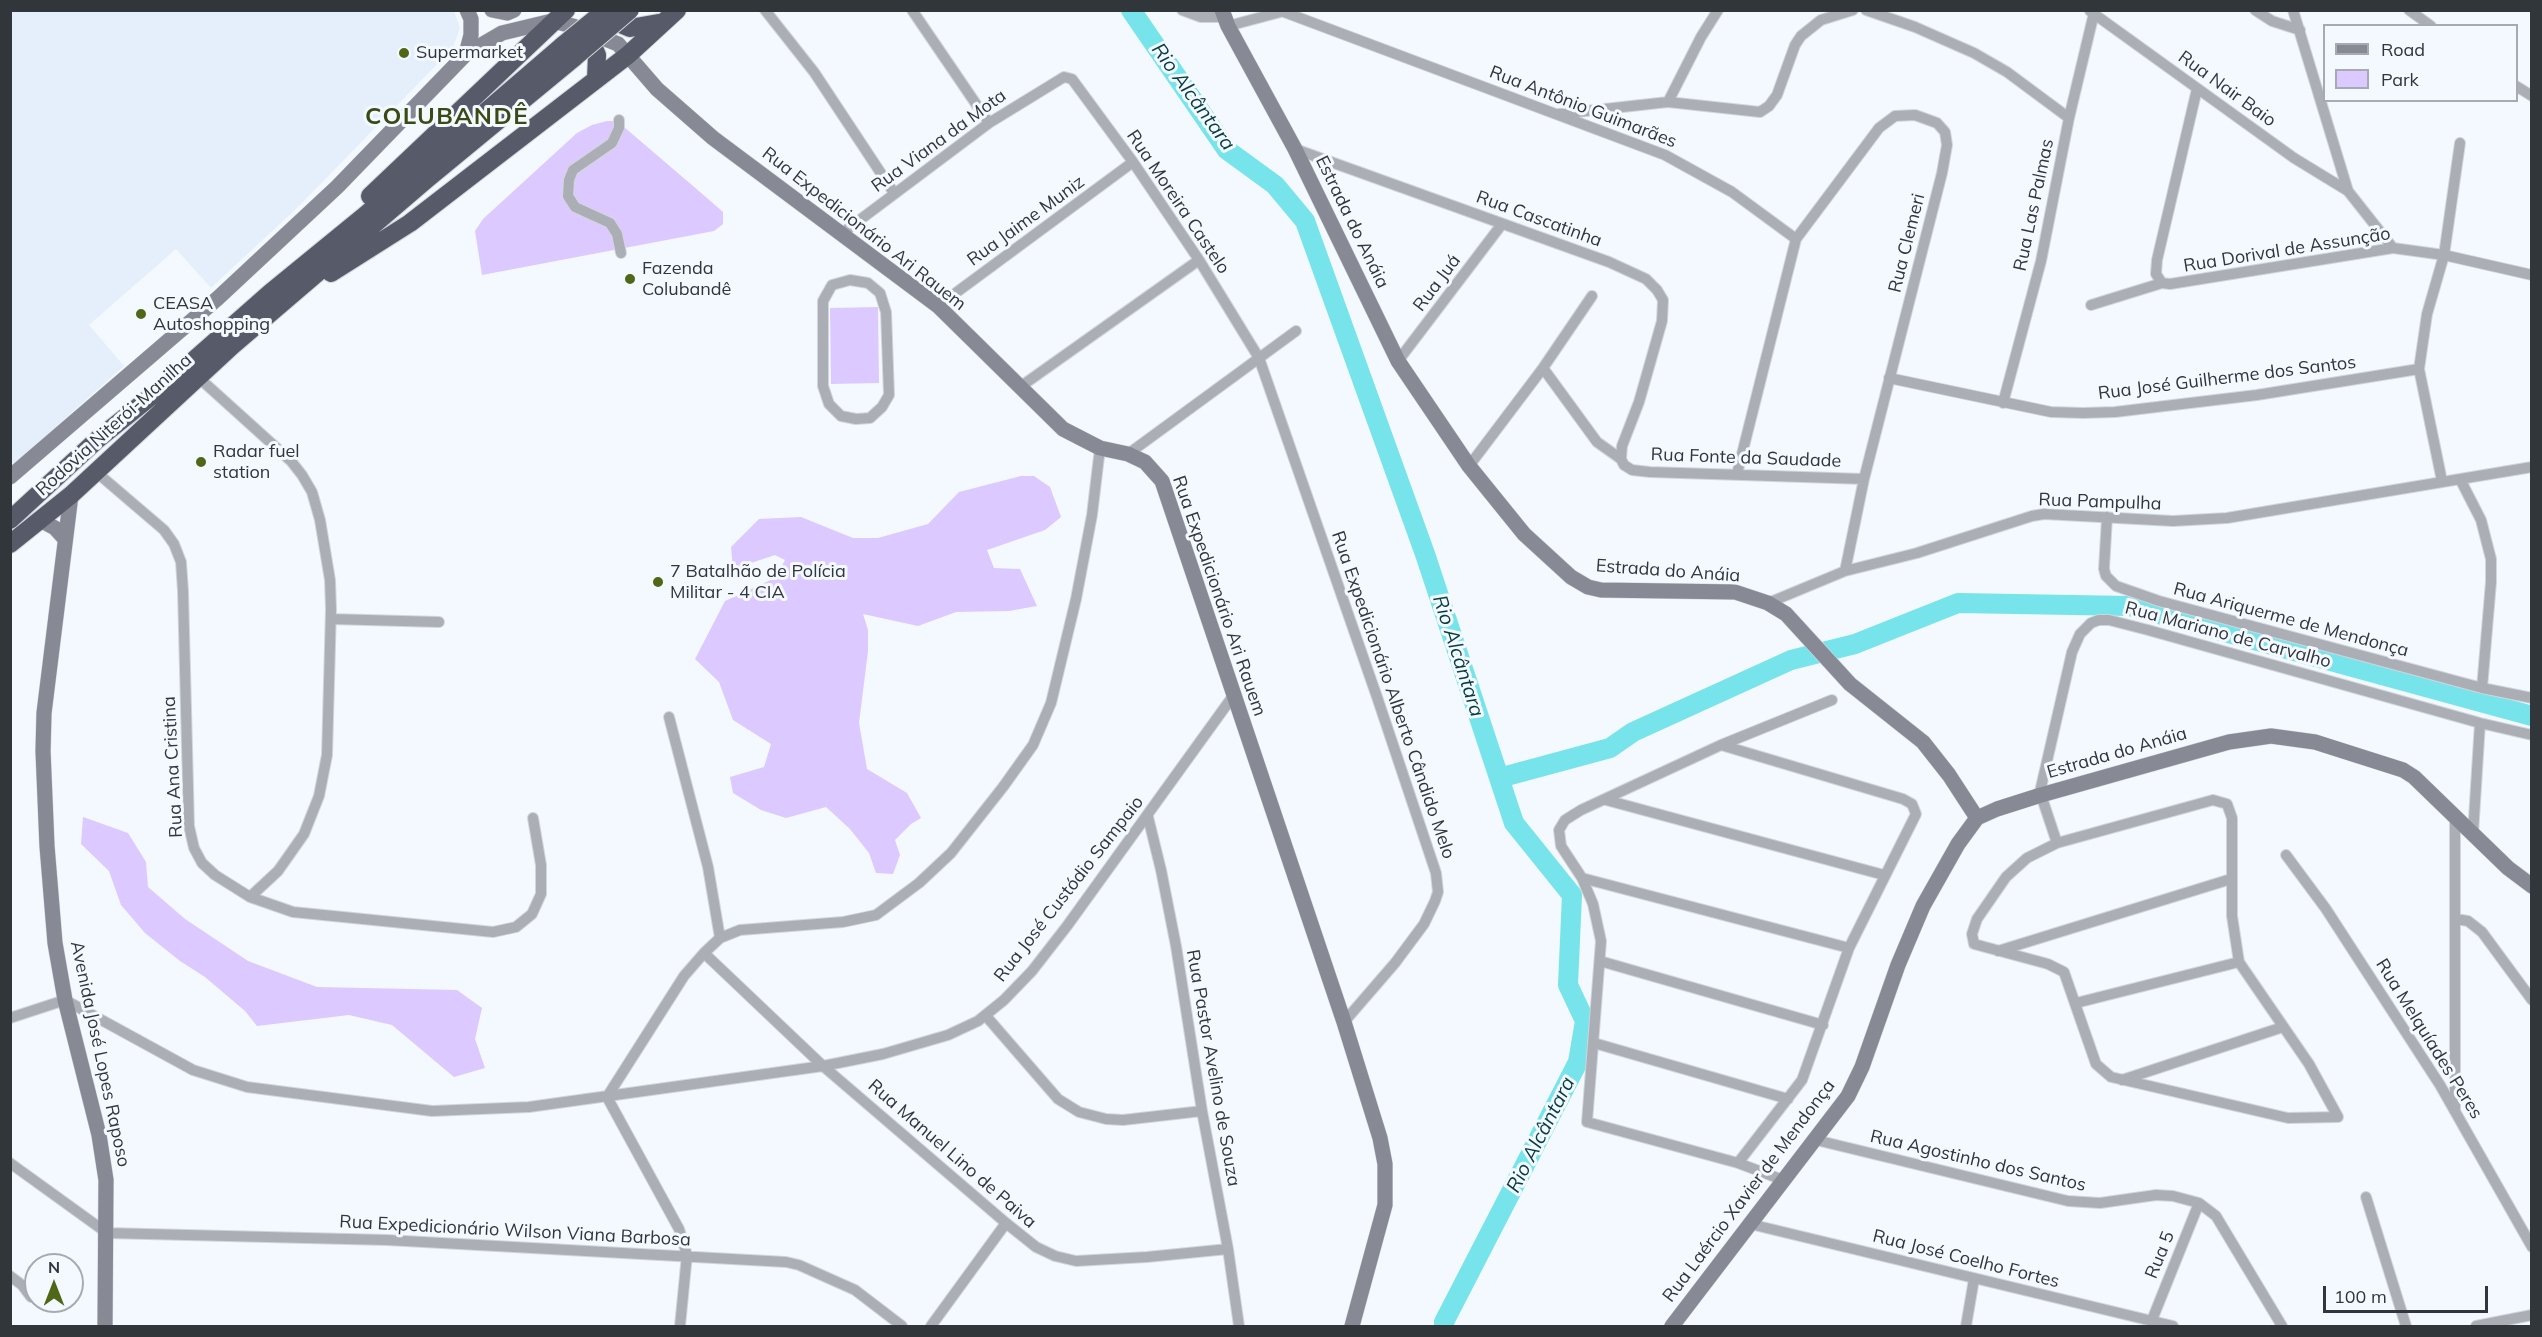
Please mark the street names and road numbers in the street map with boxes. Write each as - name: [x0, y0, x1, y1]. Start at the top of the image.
- street label: Rua Nair Baio: [2174, 46, 2280, 132]
- street label: Rua Antônio Guimarães: [1486, 61, 1680, 153]
- street label: Rua Viana da Mota: [868, 85, 1010, 197]
- street label: Rua Moreira Castelo: [1122, 126, 1234, 278]
- street label: Rua Las Palmas: [2009, 137, 2059, 273]
- street label: Rua Expedicionário Ari Rauem: [758, 143, 970, 315]
- street label: Estrada do Anáia: [1311, 152, 1393, 292]
- street label: Rua Jaime Muniz: [963, 171, 1089, 271]
- street label: Rua Cascatinha: [1473, 186, 1605, 252]
- street label: Rua Clemeri: [1884, 191, 1930, 295]
- street label: Rua Dorival de Assunção: [2182, 223, 2392, 277]
- street label: Rua Juá: [1409, 250, 1465, 316]
- street label: Rodovia Niterói-Manilha: [32, 349, 196, 501]
- street label: Rua José Guilherme dos Santos: [2097, 351, 2357, 405]
- street label: Rua Fonte da Saudade: [1650, 444, 1842, 472]
- street label: Rua Expedicionário Ari Rauem: [1168, 473, 1270, 719]
- street label: Rua Pampulha: [2038, 489, 2162, 515]
- street label: Rua Expedicionário Alberto Cândido Melo: [1327, 528, 1459, 862]
- street label: Estrada do Anáia: [1595, 555, 1741, 587]
- street label: Rua Ariquerme de Mendonça: [2171, 578, 2411, 662]
- street label: Rua Mariano de Carvalho: [2123, 597, 2333, 673]
- street label: Rua Ana Cristina: [159, 696, 187, 838]
- street label: Estrada do Anáia: [2045, 723, 2189, 783]
- street label: Rua José Custódio Sampaio: [990, 792, 1148, 986]
- street label: Avenida José Lopes Raposo: [65, 939, 135, 1169]
- street label: Rua Pastor Avelino de Souza: [1182, 948, 1244, 1188]
- street label: Rua Melquíades Peres: [2371, 955, 2487, 1123]
- street label: Rua Manuel Lino de Paiva: [864, 1075, 1040, 1233]
- street label: Rua Laércio Xavier de Mendonça: [1658, 1075, 1840, 1307]
- street label: Rua Agostinho dos Santos: [1868, 1126, 2088, 1196]
- street label: Rua Expedicionário Wilson Viana Barbosa: [339, 1211, 691, 1251]
- street label: Rua José Coelho Fortes: [1870, 1225, 2062, 1293]
- street label: Rua 5: [2141, 1228, 2179, 1282]

